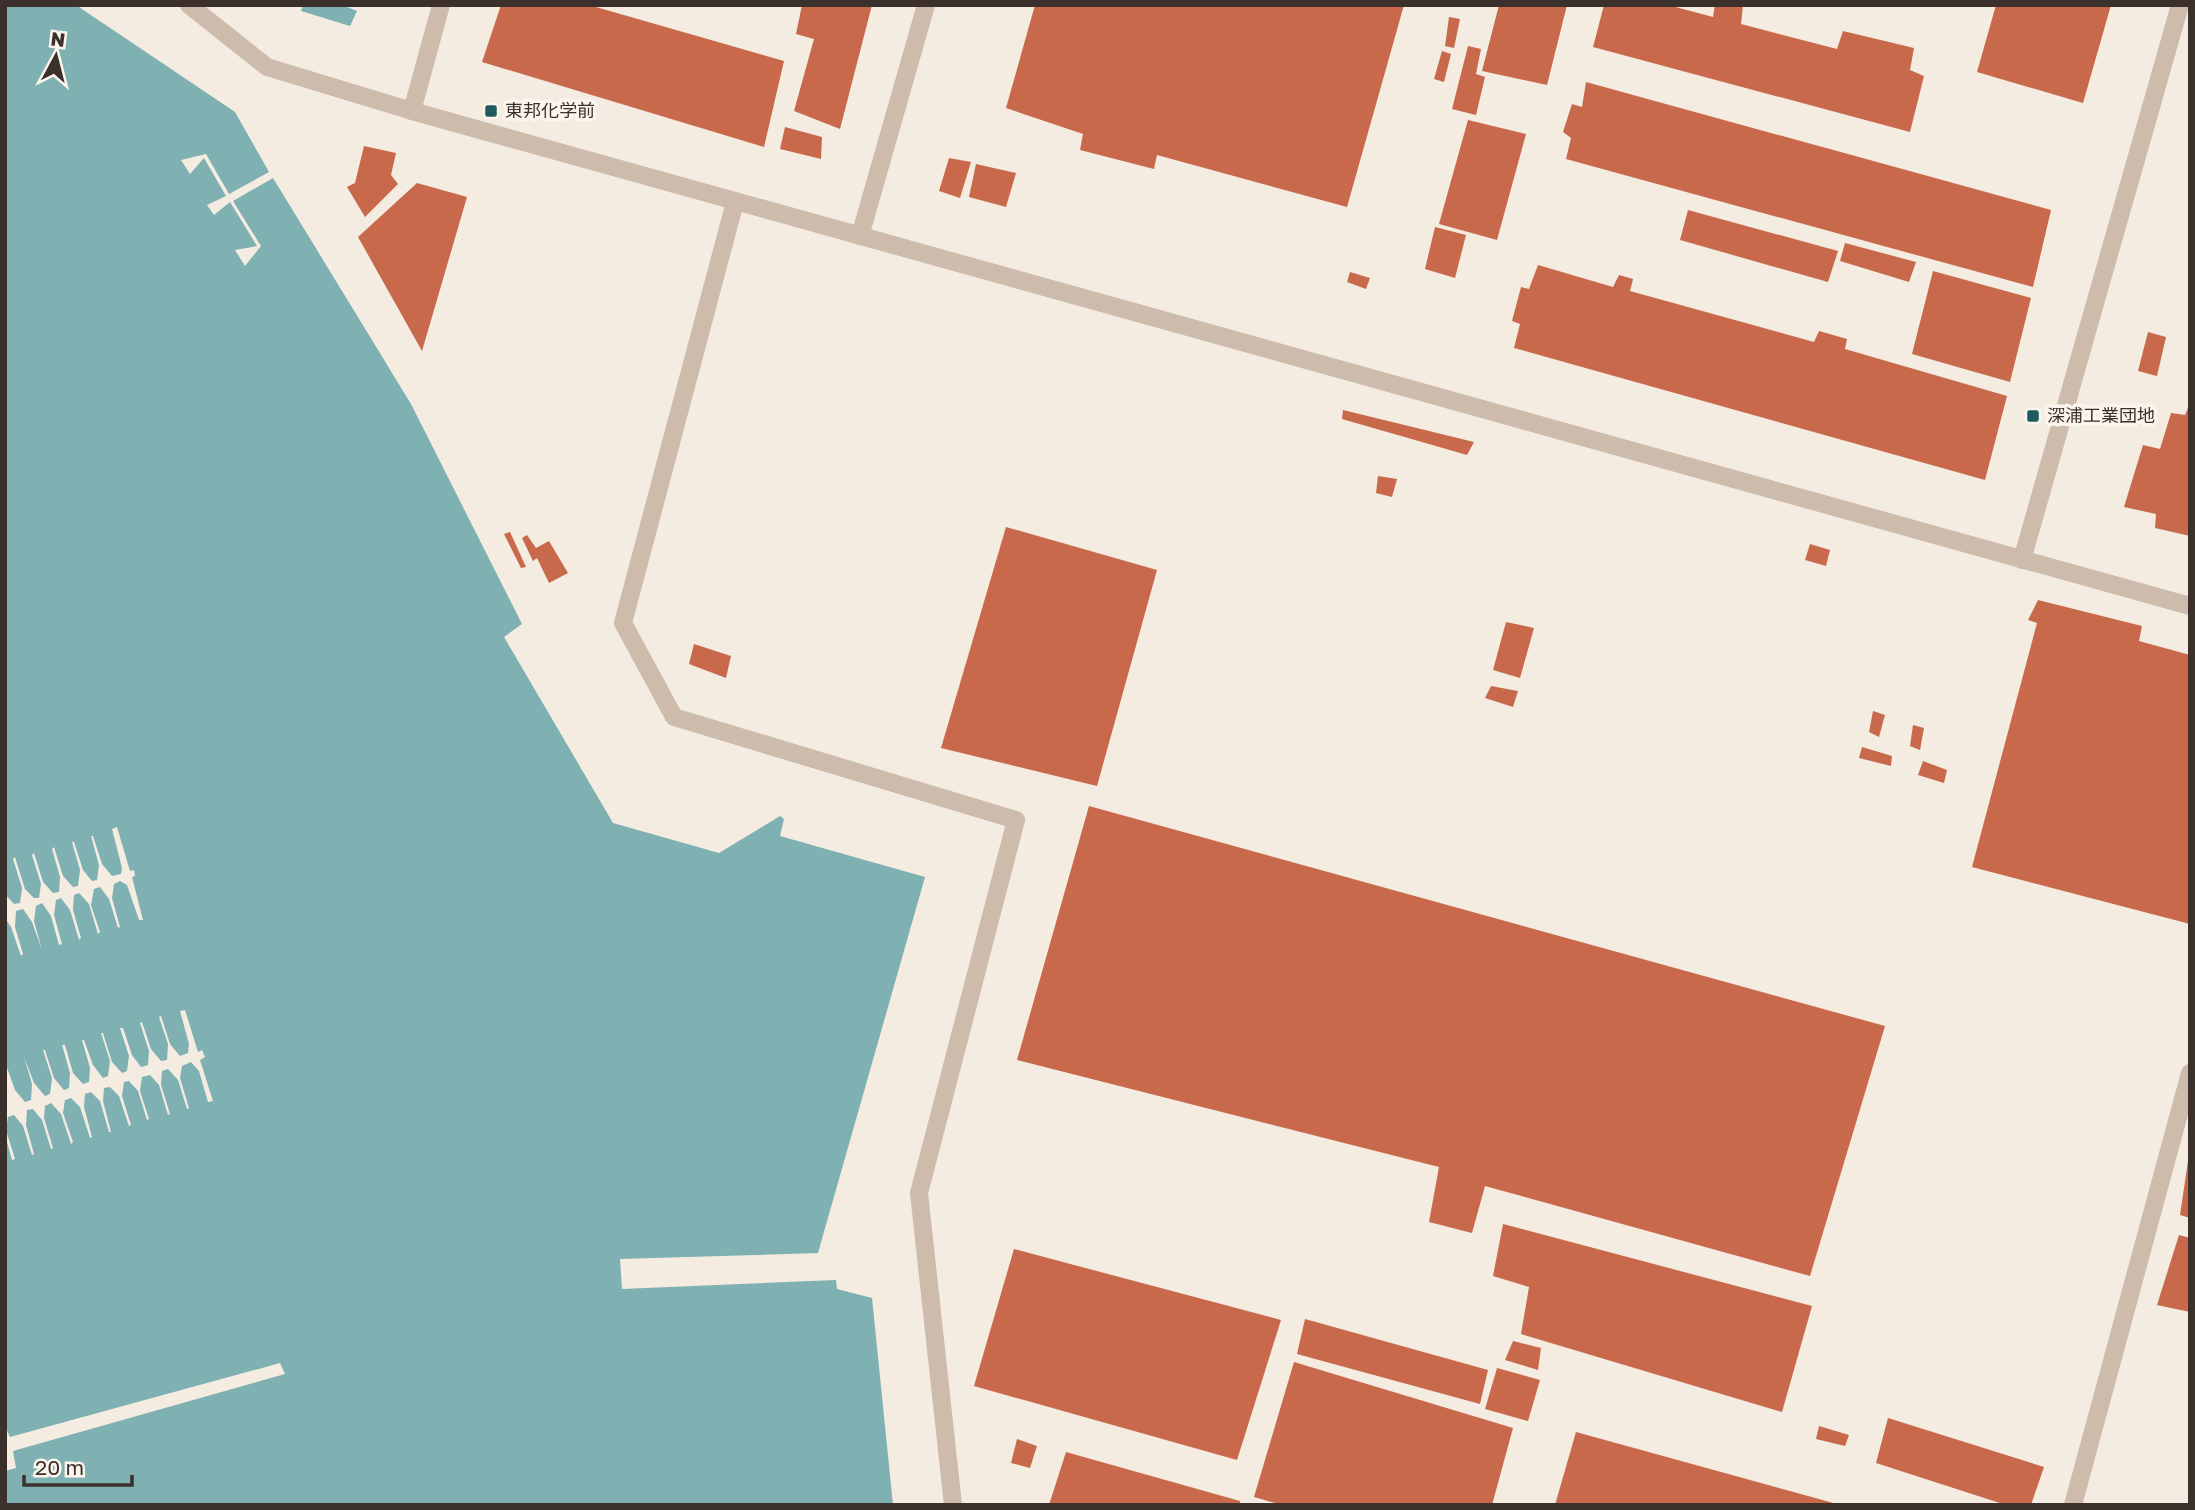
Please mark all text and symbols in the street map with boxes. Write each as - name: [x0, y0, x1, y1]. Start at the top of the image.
- north arrow: [21, 21, 91, 91]
- text: N: [50, 26, 67, 51]
- place label: 東邦化学前: [505, 99, 595, 121]
- marker: 東邦化学前: [483, 103, 499, 119]
- place label: 深浦工業団地: [2047, 404, 2155, 426]
- marker: 深浦工業団地: [2025, 408, 2041, 424]
- scale bar: [24, 1444, 133, 1488]
- text: 20 m: [35, 1454, 84, 1480]

